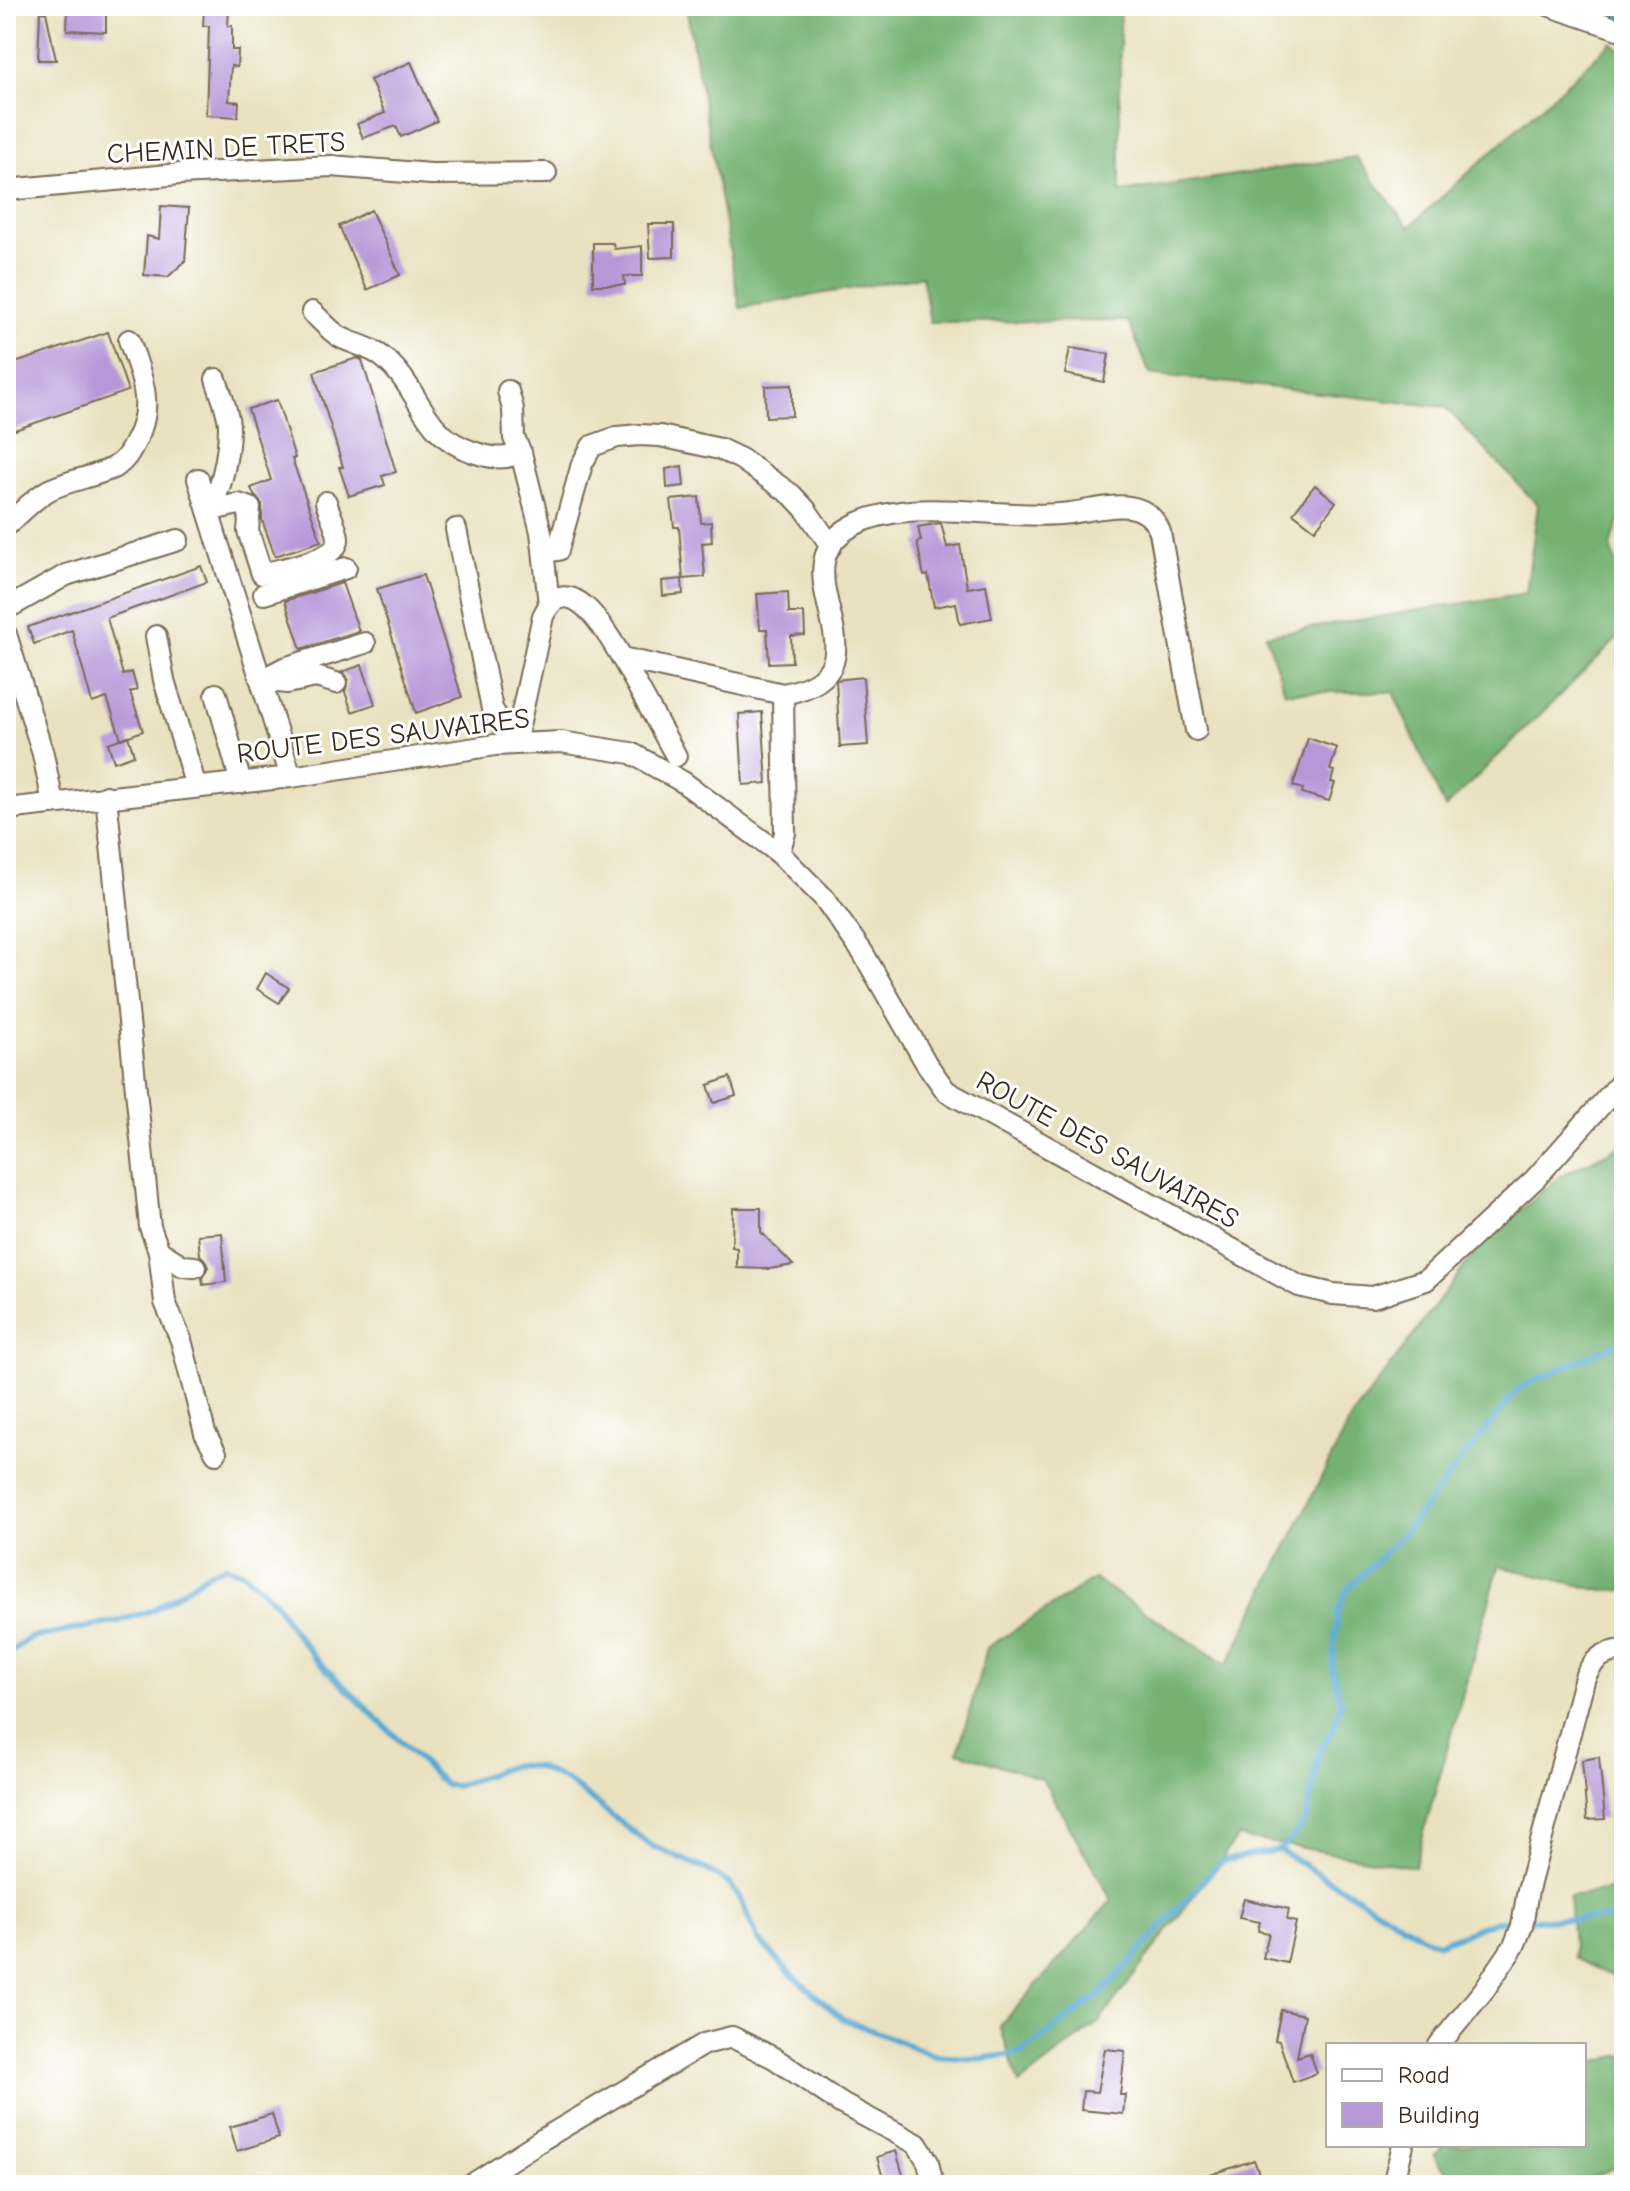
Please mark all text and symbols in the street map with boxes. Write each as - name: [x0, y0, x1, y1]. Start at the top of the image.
- street label: CHEMIN DE TRETS: [106, 126, 346, 170]
- street label: ROUTE DES SAUVAIRES: [235, 702, 531, 770]
- street label: ROUTE DES SAUVAIRES: [971, 1064, 1244, 1235]
- legend: [1326, 2043, 1586, 2147]
- text: Road: [1398, 2061, 1450, 2089]
- text: Building: [1398, 2101, 1480, 2129]

